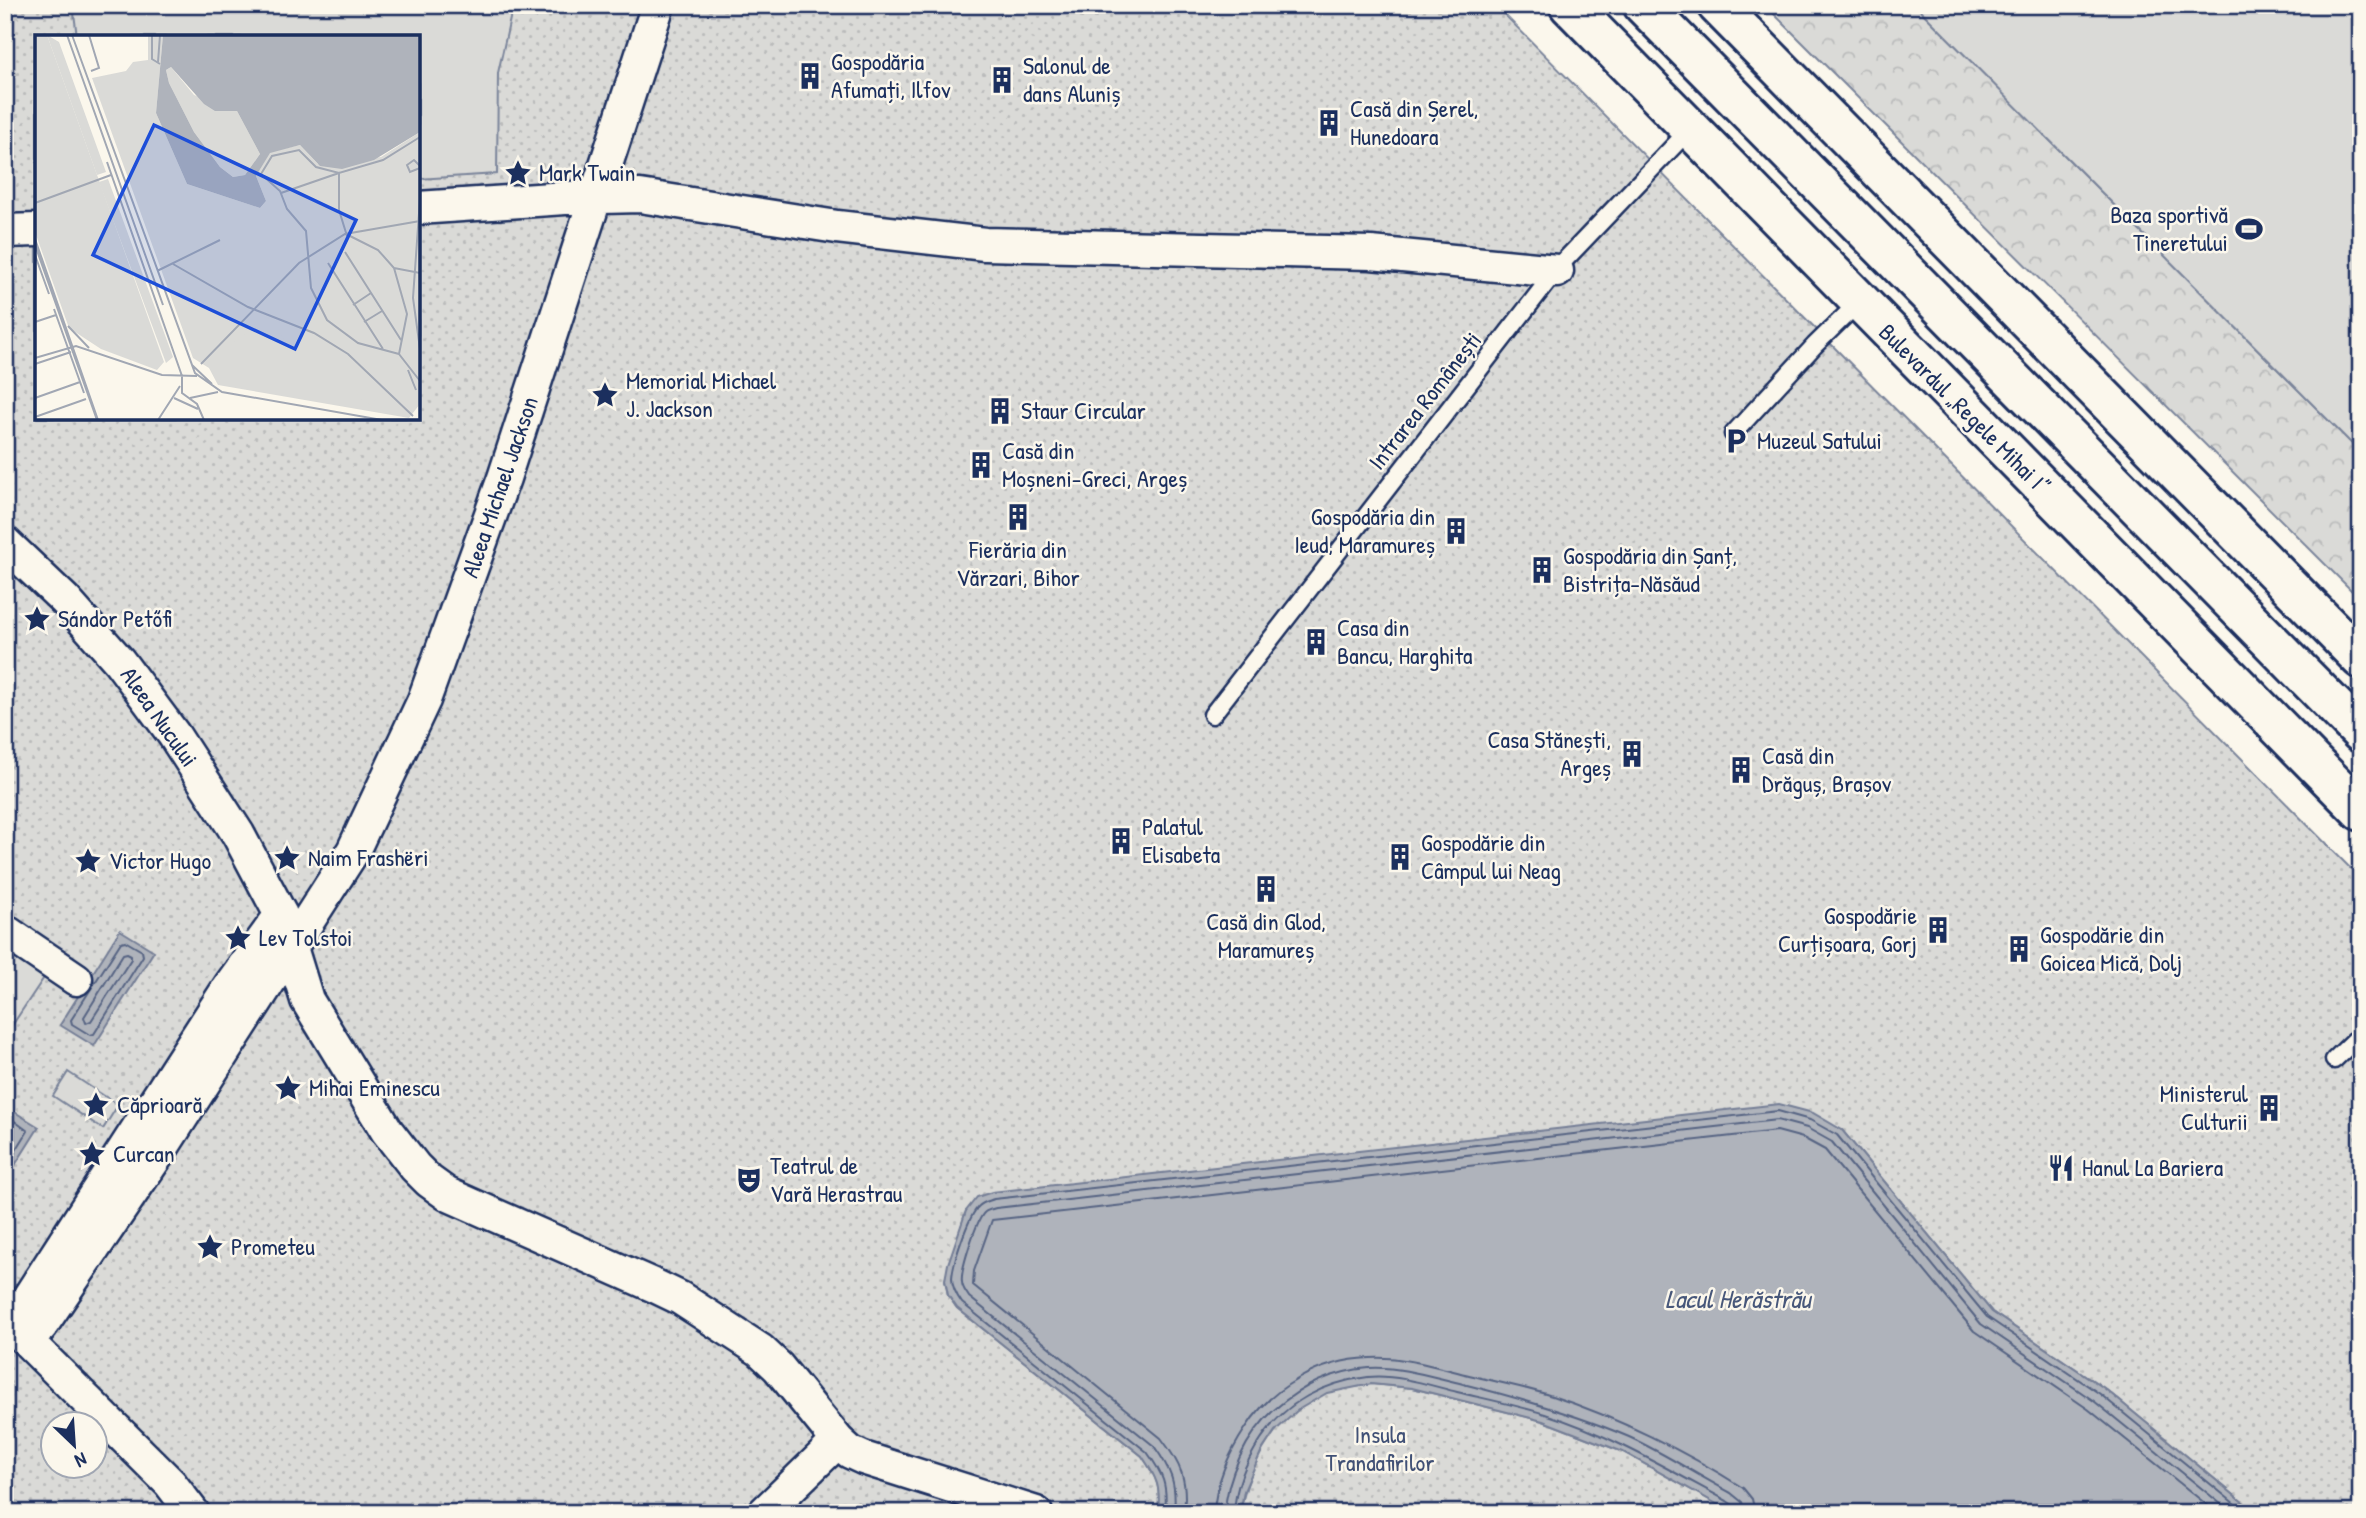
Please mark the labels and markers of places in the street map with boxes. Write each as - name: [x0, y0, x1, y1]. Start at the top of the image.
- place label: Gospodăria Afumați, Ilfov: [831, 45, 951, 105]
- place label: Salonul de dans Aluniș: [1023, 49, 1121, 109]
- building icon: Gospodăria Afumați, Ilfov: [795, 61, 825, 91]
- building icon: Salonul de dans Aluniș: [987, 65, 1017, 95]
- place label: Casă din Șerel, Hunedoara: [1350, 92, 1478, 152]
- building icon: Casă din Șerel, Hunedoara: [1314, 108, 1344, 138]
- place label: Mark Twain: [539, 156, 635, 188]
- place icon: Mark Twain: [503, 158, 533, 188]
- place label: Baza sportivă Tineretului: [2110, 198, 2228, 258]
- sports icon: Baza sportivă Tineretului: [2234, 214, 2264, 244]
- place label: Memorial Michael J. Jackson: [626, 364, 777, 424]
- place icon: Memorial Michael J. Jackson: [590, 380, 620, 410]
- place label: Staur Circular: [1021, 394, 1146, 426]
- building icon: Staur Circular: [985, 396, 1015, 426]
- place label: Muzeul Satului: [1757, 424, 1882, 456]
- parking icon: Muzeul Satului: [1721, 426, 1751, 456]
- place label: Casă din Moșneni-Greci, Argeș: [1002, 434, 1187, 494]
- building icon: Casă din Moșneni-Greci, Argeș: [966, 450, 996, 480]
- place label: Gospodăria din Ieud, Maramureș: [1294, 500, 1435, 560]
- building icon: Fierăria din Vărzari, Bihor: [1003, 502, 1033, 532]
- building icon: Gospodăria din Ieud, Maramureș: [1441, 516, 1471, 546]
- place label: Fierăria din Vărzari, Bihor: [956, 533, 1080, 593]
- place label: Gospodăria din Șanț, Bistrița-Năsăud: [1563, 539, 1737, 599]
- building icon: Gospodăria din Șanț, Bistrița-Năsăud: [1527, 555, 1557, 585]
- place label: Sándor Petőfi: [58, 602, 172, 634]
- place icon: Sándor Petőfi: [22, 604, 52, 634]
- place label: Casa din Bancu, Harghita: [1337, 611, 1472, 671]
- building icon: Casa din Bancu, Harghita: [1301, 627, 1331, 657]
- place label: Casa Stănești, Argeș: [1487, 723, 1611, 783]
- building icon: Casa Stănești, Argeș: [1617, 739, 1647, 769]
- place label: Casă din Drăguș, Brașov: [1762, 739, 1892, 799]
- building icon: Casă din Drăguș, Brașov: [1726, 755, 1756, 785]
- place label: Palatul Elisabeta: [1142, 810, 1220, 870]
- building icon: Palatul Elisabeta: [1106, 826, 1136, 856]
- place label: Gospodărie din Câmpul lui Neag: [1421, 826, 1561, 886]
- place label: Naim Frashëri: [308, 841, 429, 873]
- building icon: Gospodărie din Câmpul lui Neag: [1385, 842, 1415, 872]
- place icon: Naim Frashëri: [272, 843, 302, 873]
- place label: Victor Hugo: [109, 844, 211, 876]
- place icon: Victor Hugo: [73, 846, 103, 876]
- building icon: Casă din Glod, Maramureș: [1251, 874, 1281, 904]
- place label: Gospodărie Curțișoara, Gorj: [1778, 899, 1917, 959]
- place label: Casă din Glod, Maramureș: [1206, 905, 1326, 965]
- building icon: Gospodărie Curțișoara, Gorj: [1923, 915, 1953, 945]
- place label: Gospodărie din Goicea Mică, Dolj: [2040, 918, 2182, 978]
- place label: Lev Tolstoi: [259, 921, 352, 953]
- place icon: Lev Tolstoi: [223, 923, 253, 953]
- building icon: Gospodărie din Goicea Mică, Dolj: [2004, 934, 2034, 964]
- place label: Mihai Eminescu: [309, 1071, 440, 1103]
- place icon: Mihai Eminescu: [273, 1073, 303, 1103]
- place label: Ministerul Culturii: [2160, 1077, 2249, 1137]
- place label: Căprioară: [117, 1088, 202, 1120]
- place icon: Căprioară: [81, 1090, 111, 1120]
- building icon: Ministerul Culturii: [2254, 1093, 2284, 1123]
- place label: Curcan: [113, 1137, 175, 1169]
- place icon: Curcan: [77, 1139, 107, 1169]
- place label: Teatrul de Vară Herastrau: [770, 1149, 903, 1209]
- place label: Hanul La Bariera: [2082, 1151, 2223, 1183]
- restaurant icon: Hanul La Bariera: [2046, 1153, 2076, 1183]
- theatre icon: Teatrul de Vară Herastrau: [734, 1165, 764, 1195]
- place label: Prometeu: [231, 1230, 315, 1262]
- place icon: Prometeu: [195, 1232, 225, 1262]

